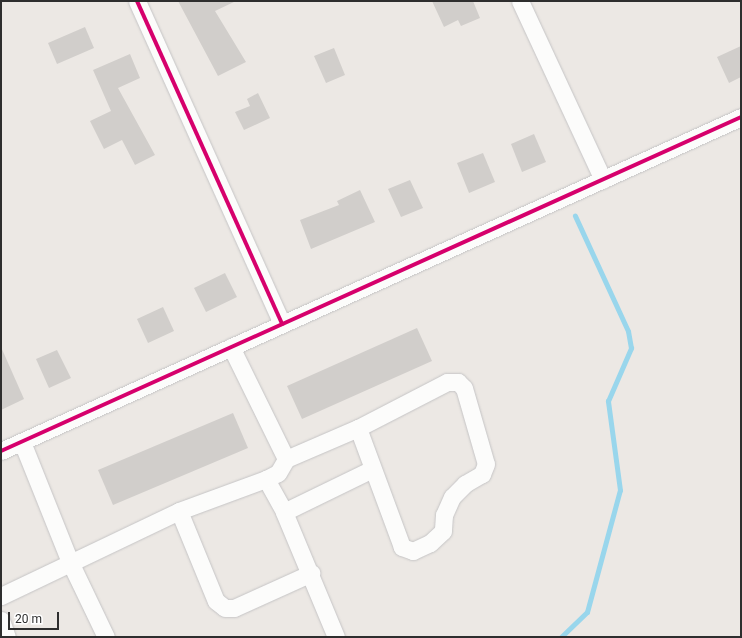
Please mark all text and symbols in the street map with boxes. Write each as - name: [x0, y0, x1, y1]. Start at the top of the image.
- scale bar: [10, 604, 61, 630]
- text: 20 m: [15, 612, 42, 626]

